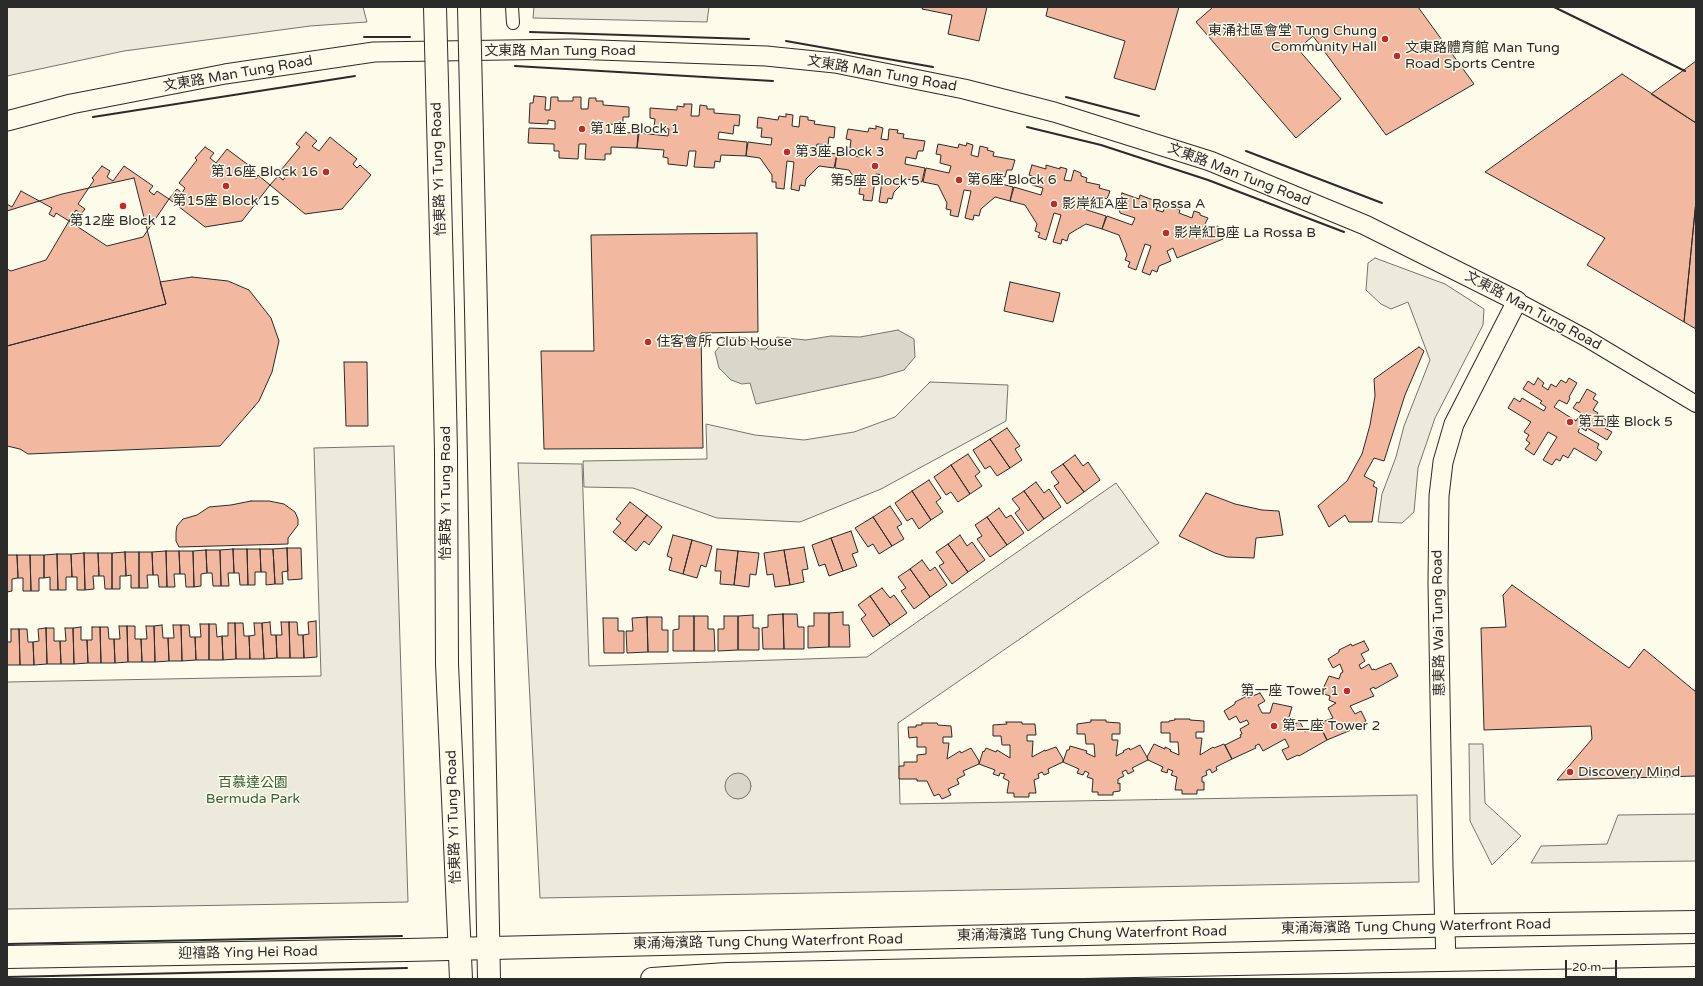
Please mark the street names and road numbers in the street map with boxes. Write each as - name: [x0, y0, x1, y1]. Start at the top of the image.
- street label: 文東路 Man Tung Road: [484, 43, 636, 59]
- street label: 文東路 Man Tung Road: [162, 53, 314, 95]
- street label: 文東路 Man Tung Road: [806, 53, 958, 95]
- street label: 怡東路 Yi Tung Road: [428, 102, 450, 236]
- street label: 文東路 Man Tung Road: [1165, 140, 1313, 210]
- street label: 文東路 Man Tung Road: [1462, 268, 1604, 354]
- street label: 怡東路 Yi Tung Road: [438, 426, 454, 560]
- street label: 惠東路 Wai Tung Road: [1429, 550, 1449, 696]
- street label: 怡東路 Yi Tung Road: [443, 750, 465, 884]
- street label: 東涌海濱路 Tung Chung Waterfront Road: [1281, 916, 1551, 938]
- street label: 東涌海濱路 Tung Chung Waterfront Road: [957, 923, 1227, 945]
- street label: 東涌海濱路 Tung Chung Waterfront Road: [633, 931, 903, 953]
- street label: 迎禧路 Ying Hei Road: [178, 943, 318, 963]

